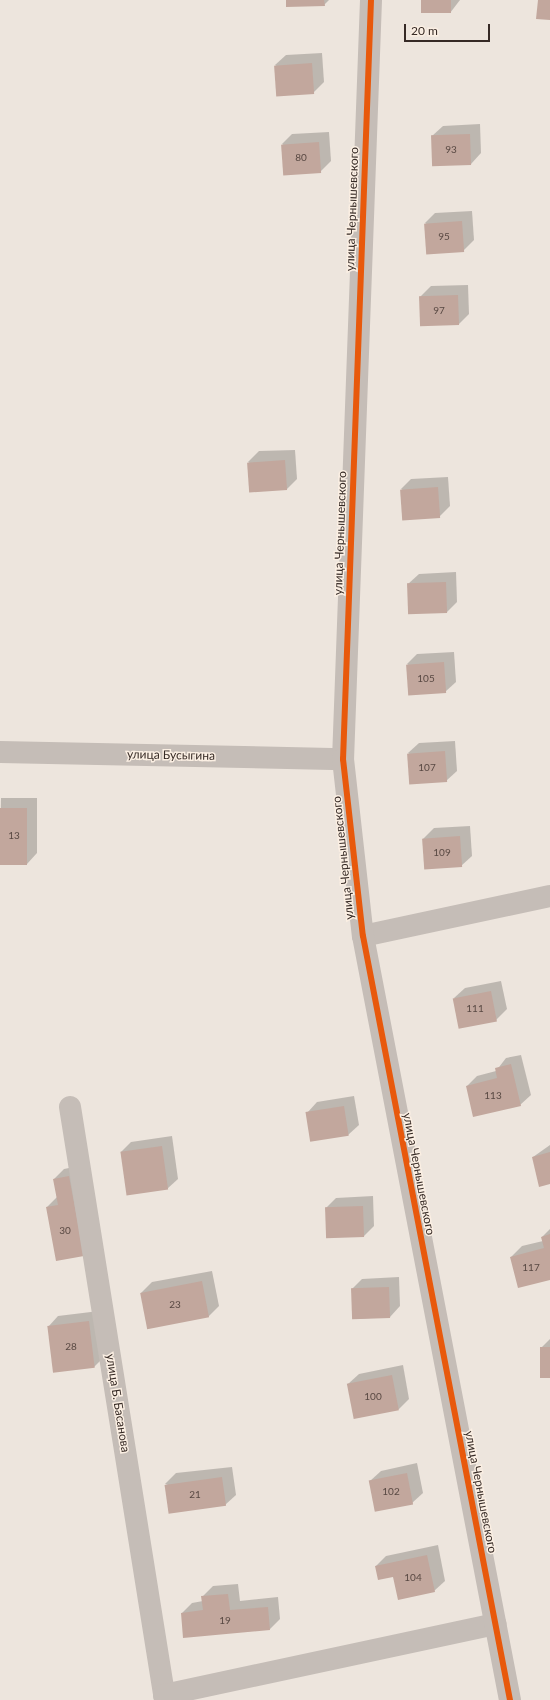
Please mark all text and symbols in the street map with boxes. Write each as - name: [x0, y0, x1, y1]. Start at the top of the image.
- scale bar: [406, 16, 492, 42]
- text: 20 m: [411, 23, 438, 38]
- house number: 93: [445, 144, 457, 156]
- street label: улица Чернышевского: [343, 147, 361, 271]
- house number: 80: [295, 152, 307, 164]
- house number: 95: [438, 231, 450, 243]
- house number: 97: [433, 305, 445, 317]
- street label: улица Чернышевского: [331, 471, 349, 595]
- house number: 105: [417, 673, 435, 685]
- street label: улица Бусыгина: [127, 747, 215, 763]
- house number: 107: [418, 762, 436, 774]
- street label: улица Чернышевского: [329, 795, 357, 921]
- house number: 13: [8, 830, 20, 842]
- house number: 109: [433, 847, 451, 859]
- house number: 111: [466, 1003, 484, 1015]
- house number: 113: [484, 1090, 502, 1102]
- street label: улица Чернышевского: [400, 1112, 438, 1236]
- house number: 30: [59, 1225, 71, 1237]
- house number: 117: [522, 1262, 540, 1274]
- house number: 23: [169, 1299, 181, 1311]
- house number: 28: [65, 1341, 77, 1353]
- street label: улица Б. Басанова: [103, 1353, 133, 1453]
- house number: 100: [364, 1391, 382, 1403]
- street label: улица Чернышевского: [462, 1430, 500, 1554]
- house number: 102: [382, 1486, 400, 1498]
- house number: 21: [189, 1489, 201, 1501]
- house number: 104: [404, 1572, 422, 1584]
- house number: 19: [219, 1615, 231, 1627]

